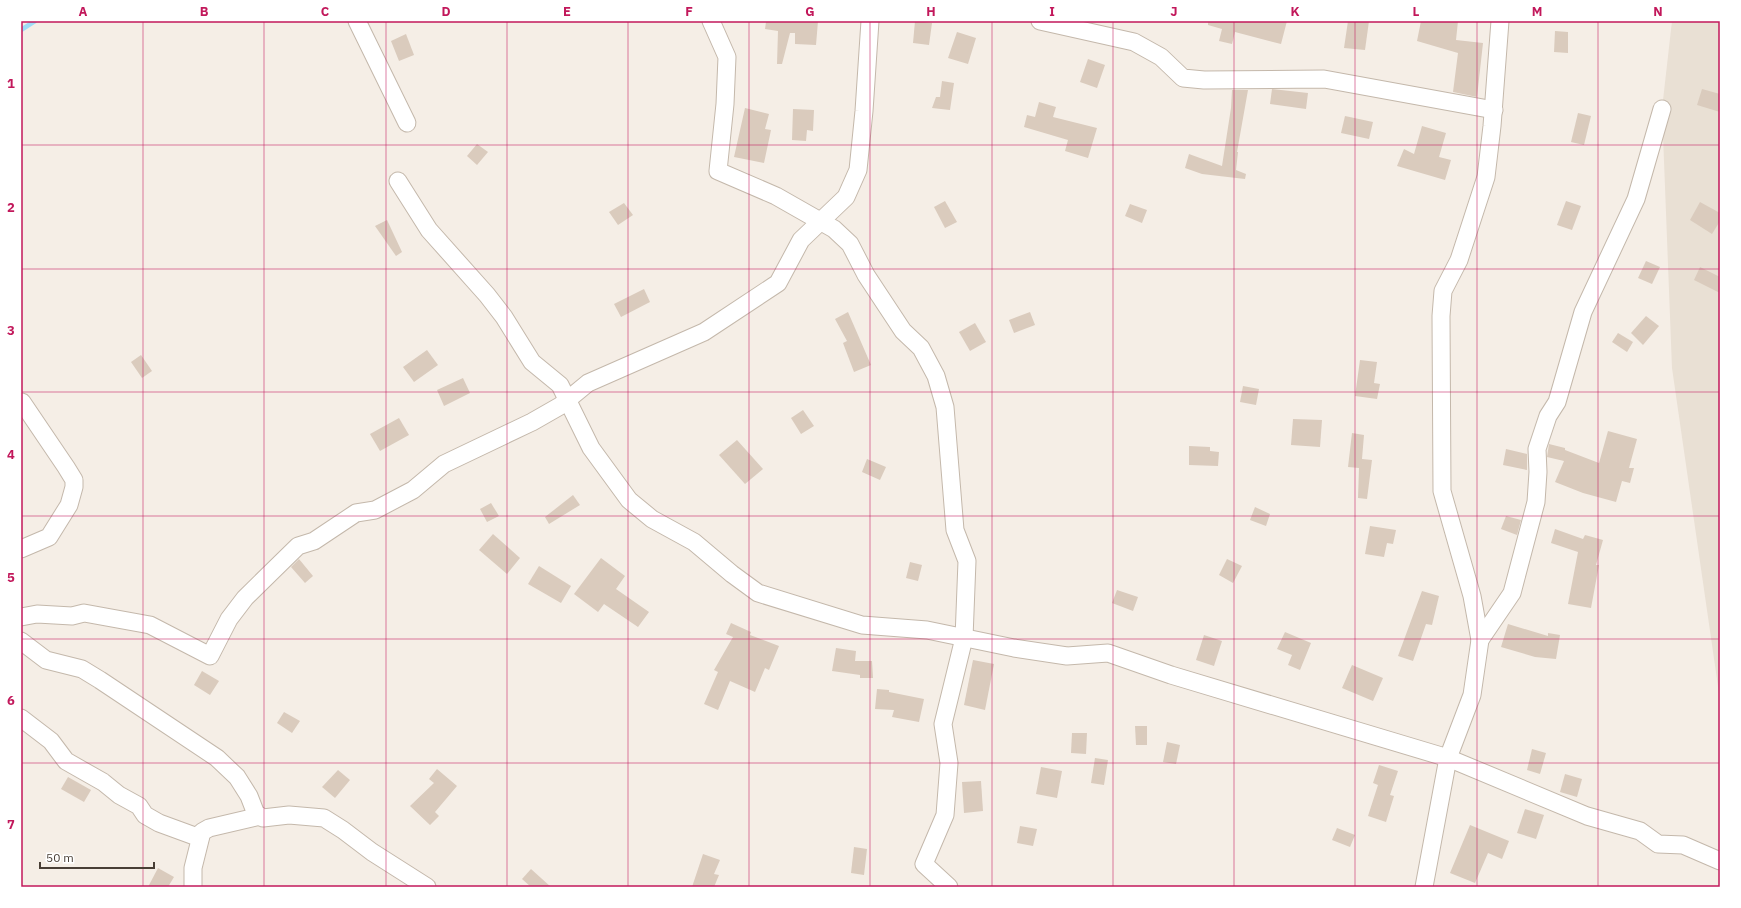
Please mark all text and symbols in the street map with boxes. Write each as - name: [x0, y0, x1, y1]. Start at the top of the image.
- text: A: [79, 3, 88, 20]
- text: B: [200, 3, 209, 20]
- text: C: [321, 3, 330, 20]
- text: D: [441, 3, 451, 20]
- text: E: [563, 3, 571, 20]
- text: F: [685, 3, 693, 20]
- text: G: [805, 3, 815, 20]
- text: H: [926, 3, 936, 20]
- text: I: [1049, 3, 1055, 20]
- text: J: [1170, 3, 1178, 20]
- text: K: [1290, 3, 1300, 20]
- text: L: [1413, 3, 1420, 20]
- text: M: [1532, 3, 1542, 20]
- text: N: [1653, 3, 1663, 20]
- text: 1: [7, 75, 15, 92]
- text: 2: [7, 199, 15, 216]
- text: 3: [7, 322, 15, 339]
- text: 4: [7, 446, 15, 463]
- text: 5: [7, 569, 15, 586]
- text: 6: [7, 692, 15, 709]
- text: 7: [7, 816, 15, 833]
- scale bar: [40, 844, 154, 870]
- text: 50 m: [46, 850, 74, 865]

